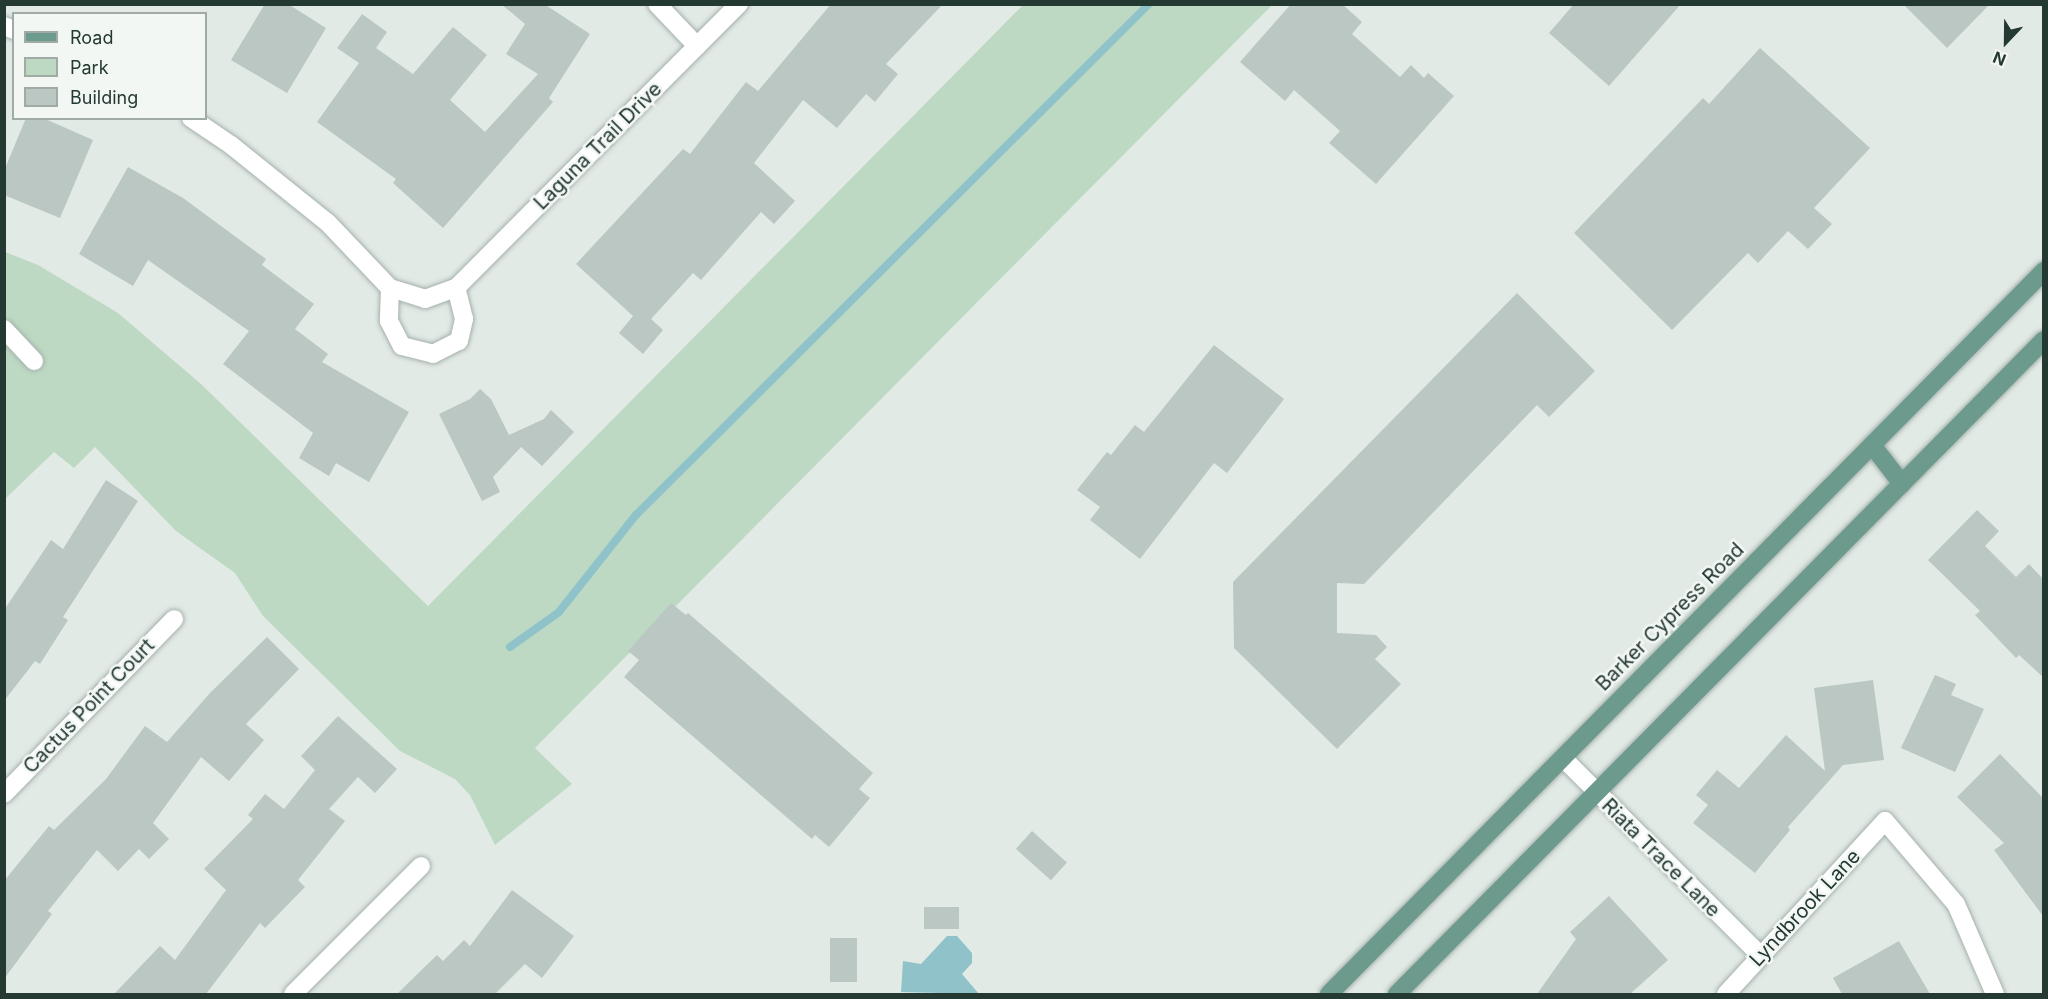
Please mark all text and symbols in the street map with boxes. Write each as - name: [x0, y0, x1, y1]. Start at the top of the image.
- legend: [12, 12, 207, 120]
- north arrow: [1976, 12, 2036, 72]
- text: Road: [70, 27, 113, 48]
- text: N: [1990, 47, 2009, 70]
- text: Park: [70, 57, 109, 78]
- street label: Laguna Trail Drive: [529, 77, 667, 215]
- text: Building: [70, 87, 138, 108]
- street label: Barker Cypress Road: [1591, 538, 1749, 696]
- street label: Cactus Point Court: [19, 634, 159, 778]
- street label: Riata Trace Lane: [1597, 794, 1725, 922]
- street label: Lyndbrook Lane: [1745, 844, 1865, 972]

